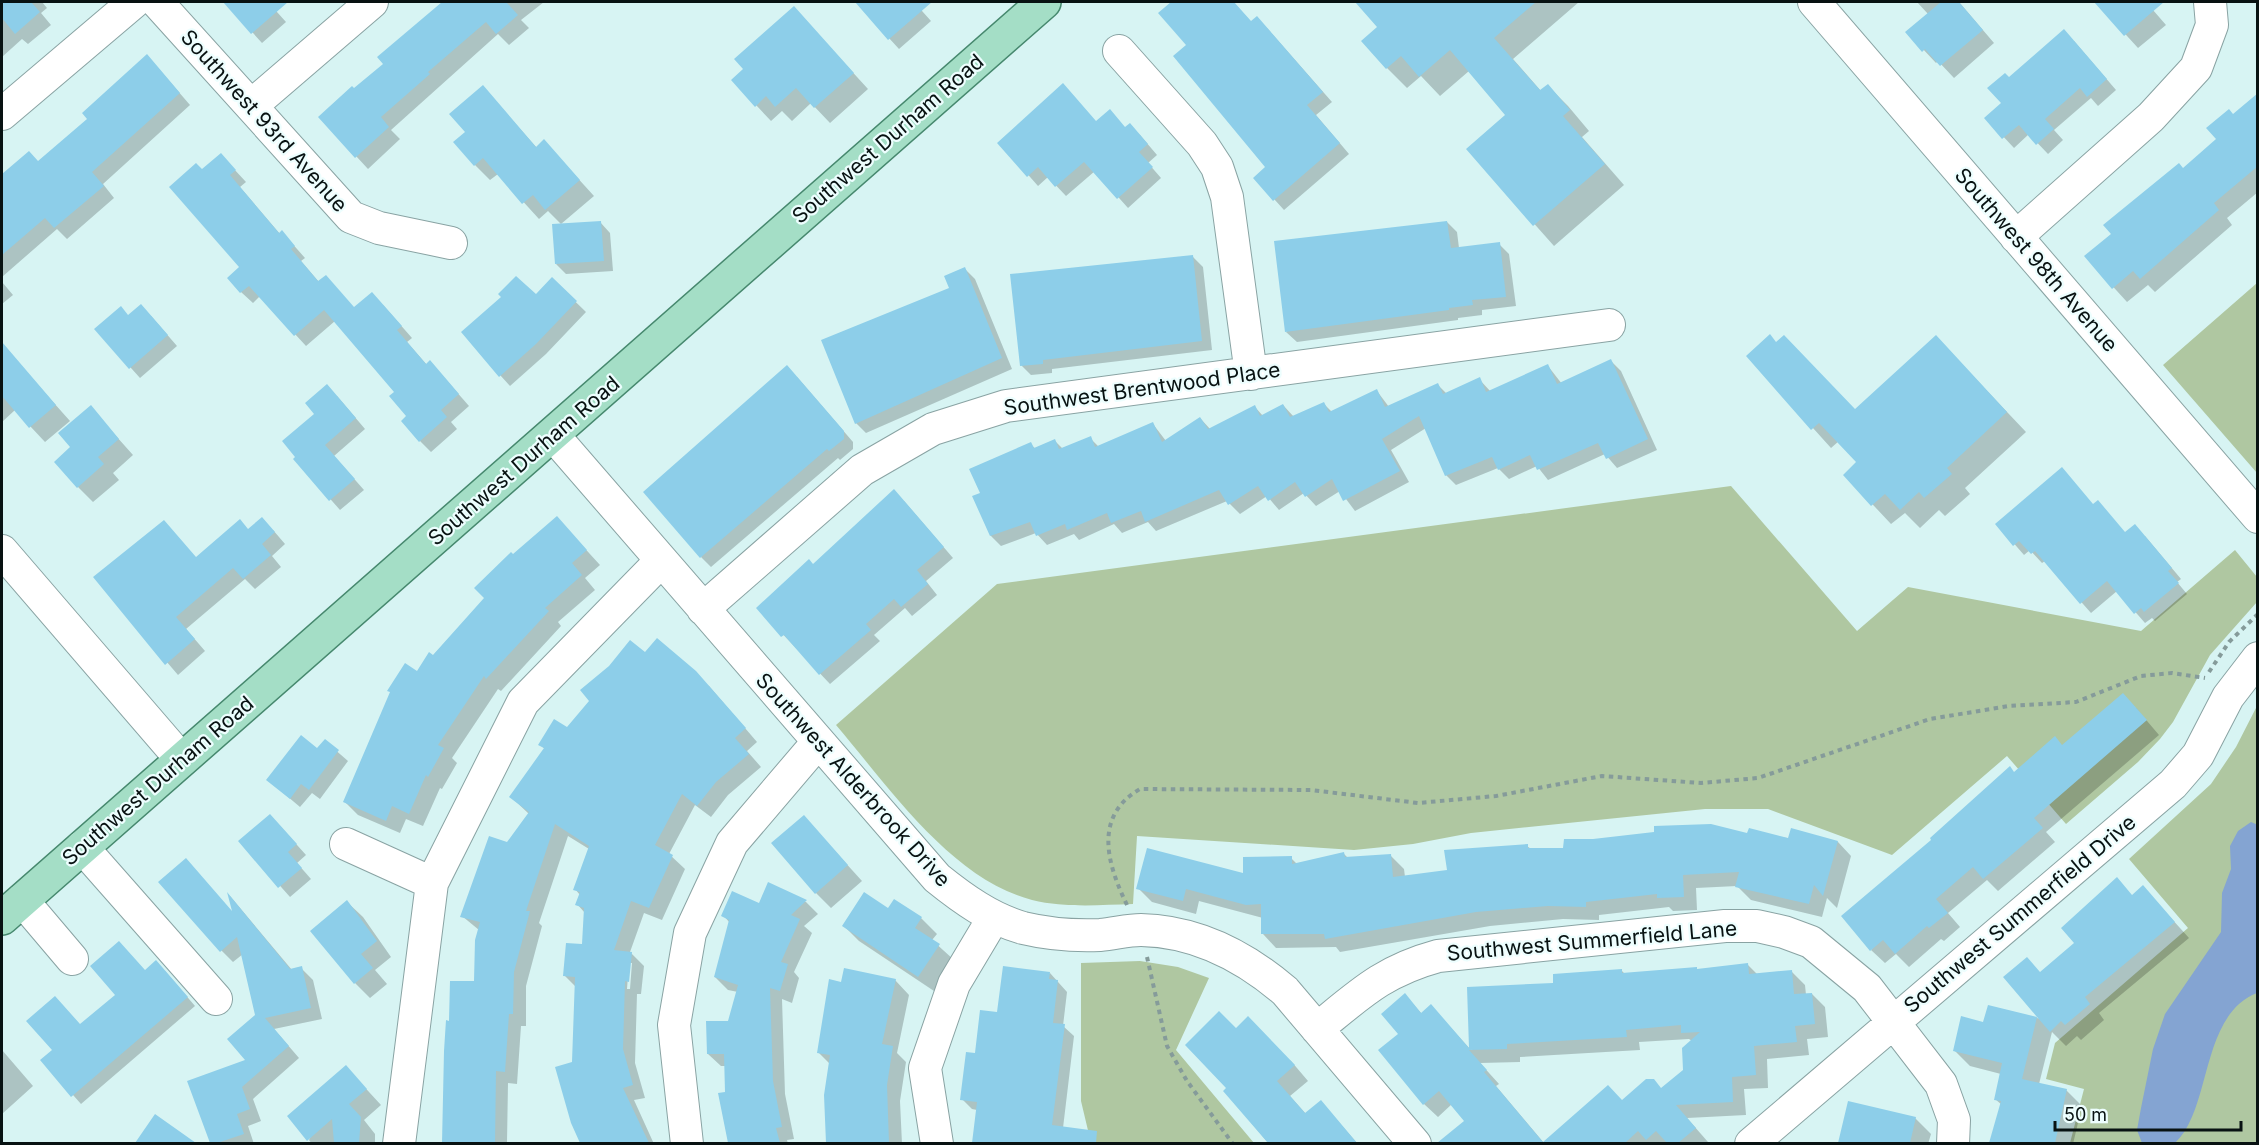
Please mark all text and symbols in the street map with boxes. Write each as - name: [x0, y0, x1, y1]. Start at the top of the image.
- street label: Southwest 93rd Avenue: [176, 24, 353, 217]
- street label: Southwest Durham Road: [787, 49, 989, 229]
- street label: Southwest 98th Avenue: [1950, 163, 2123, 357]
- street label: Southwest Brentwood Place: [1002, 357, 1282, 420]
- street label: Southwest Durham Road: [423, 371, 625, 551]
- street label: Southwest Alderbrook Drive: [751, 668, 956, 892]
- street label: Southwest Durham Road: [57, 691, 259, 871]
- street label: Southwest Summerfield Drive: [1899, 809, 2141, 1018]
- street label: Southwest Summerfield Lane: [1446, 915, 1738, 966]
- scale bar: [2055, 1094, 2241, 1132]
- text: 50 m: [2064, 1104, 2107, 1125]

